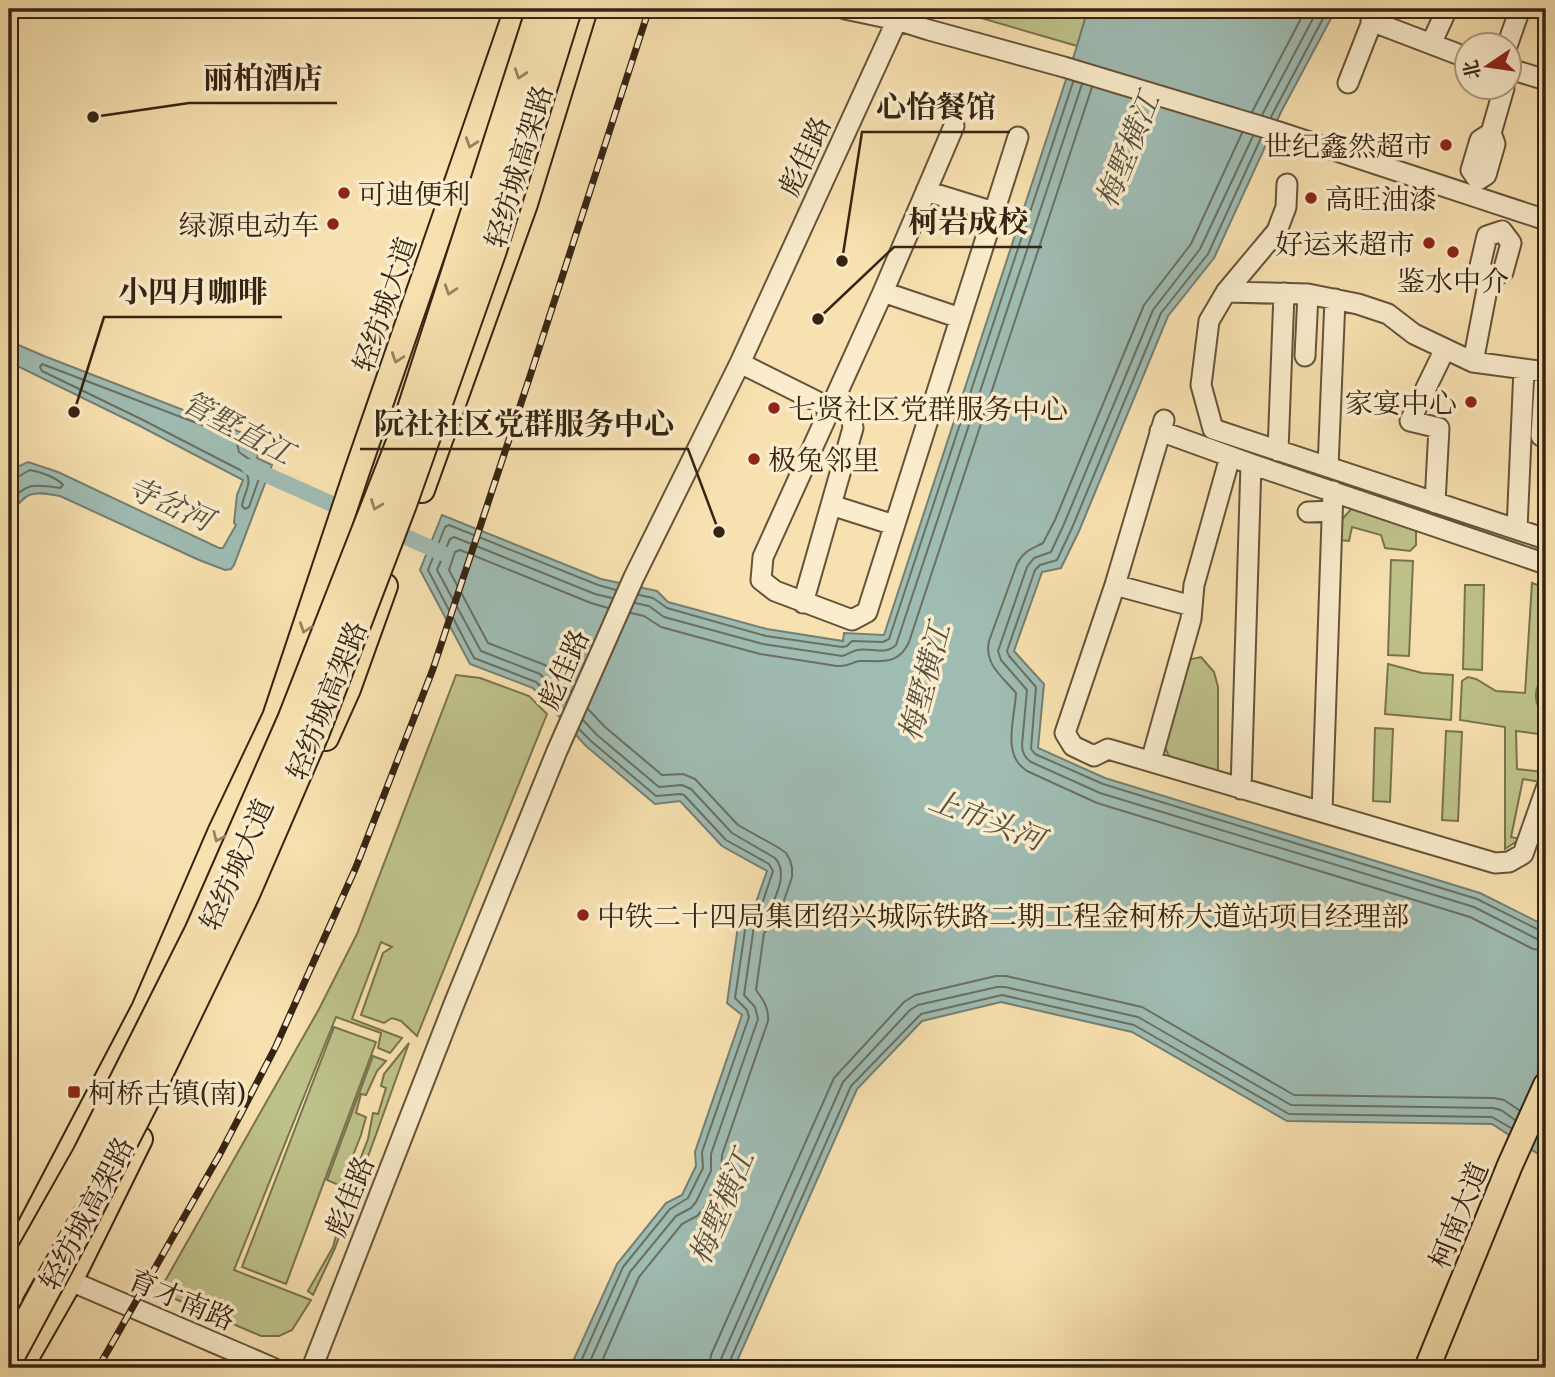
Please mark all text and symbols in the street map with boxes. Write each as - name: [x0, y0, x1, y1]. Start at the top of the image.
- north arrow: [1454, 32, 1524, 102]
- callout: 丽柏酒店: [189, 52, 337, 103]
- text: 丽柏酒店: [203, 55, 323, 99]
- text: 北: [1456, 57, 1487, 82]
- one-way arrow: [514, 67, 529, 79]
- street label: 轻纺城高架路: [474, 80, 562, 252]
- callout: 心怡餐馆: [862, 81, 1010, 132]
- water label: 梅墅横江: [1084, 82, 1171, 214]
- text: 心怡餐馆: [876, 84, 996, 128]
- street label: 彪佳路: [768, 109, 840, 203]
- place label: 世纪鑫然超市: [1264, 125, 1432, 166]
- one-way arrow: [465, 136, 479, 149]
- marker: 世纪鑫然超市: [1438, 137, 1454, 153]
- place label: 可迪便利: [358, 173, 470, 214]
- place label: 高旺油漆: [1325, 178, 1437, 219]
- marker: 可迪便利: [336, 185, 352, 201]
- marker: 高旺油漆: [1303, 190, 1319, 206]
- callout: 柯岩成校: [894, 196, 1042, 247]
- text: 柯岩成校: [908, 199, 1028, 243]
- place label: 绿源电动车: [179, 204, 319, 245]
- marker: 绿源电动车: [325, 216, 341, 232]
- place label: 好运来超市: [1275, 223, 1415, 264]
- street label: 轻纺城大道: [342, 231, 426, 377]
- marker: 好运来超市: [1421, 235, 1437, 251]
- marker: 鉴水中介: [1445, 244, 1461, 260]
- place label: 鉴水中介: [1397, 260, 1509, 301]
- callout: 小四月咖啡: [104, 266, 282, 317]
- text: 小四月咖啡: [118, 269, 268, 313]
- one-way arrow: [444, 283, 458, 296]
- one-way arrow: [391, 351, 405, 363]
- water label: 管墅直江: [175, 379, 305, 476]
- place label: 家宴中心: [1345, 382, 1457, 423]
- place label: 七贤社区党群服务中心: [788, 388, 1068, 429]
- marker: 家宴中心: [1463, 394, 1479, 410]
- callout: 阮社社区党群服务中心: [360, 398, 688, 449]
- marker: 七贤社区党群服务中心: [766, 400, 782, 416]
- text: 阮社社区党群服务中心: [374, 401, 674, 445]
- place label: 极兔邻里: [768, 439, 880, 480]
- marker: 极兔邻里: [746, 451, 762, 467]
- water label: 寺岔河: [120, 465, 225, 543]
- one-way arrow: [371, 499, 385, 511]
- street label: 轻纺城高架路: [276, 614, 376, 786]
- water label: 梅墅横江: [887, 614, 962, 746]
- one-way arrow: [299, 621, 313, 633]
- street label: 彪佳路: [527, 622, 599, 716]
- water label: 上市头河: [923, 777, 1056, 863]
- street label: 轻纺城大道: [189, 792, 283, 936]
- one-way arrow: [212, 830, 226, 843]
- place label: 中铁二十四局集团绍兴城际铁路二期工程金柯桥大道站项目经理部: [597, 895, 1409, 936]
- marker: 中铁二十四局集团绍兴城际铁路二期工程金柯桥大道站项目经理部: [575, 907, 591, 923]
- place label: 柯桥古镇(南): [88, 1072, 246, 1113]
- marker: 柯桥古镇(南): [66, 1084, 82, 1100]
- street label: 轻纺城高架路: [28, 1129, 144, 1297]
- water label: 梅墅横江: [677, 1139, 766, 1271]
- street label: 彪佳路: [314, 1149, 384, 1243]
- street label: 柯南大道: [1418, 1155, 1498, 1275]
- street label: 育才南路: [122, 1258, 242, 1340]

